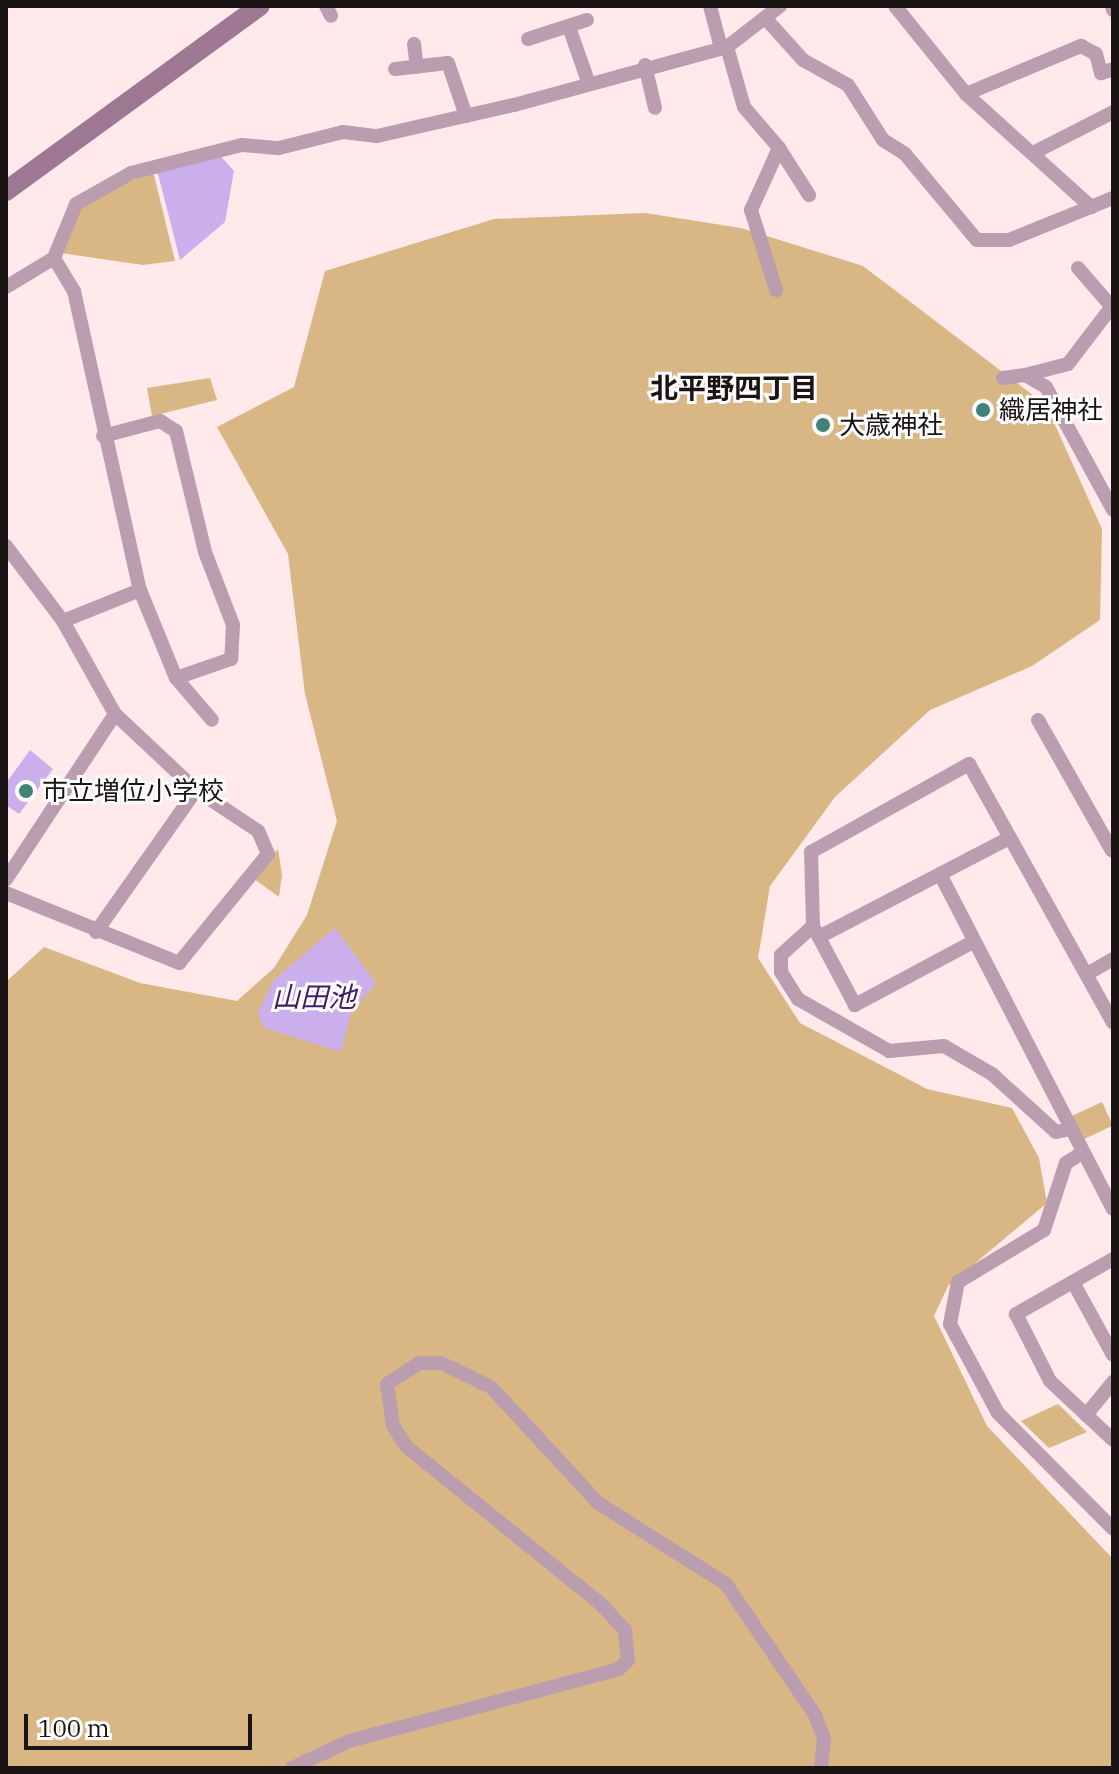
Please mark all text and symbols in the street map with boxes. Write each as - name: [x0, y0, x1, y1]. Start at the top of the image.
- district label: 北平野四丁目: [650, 371, 818, 405]
- place label: 織居神社: [999, 394, 1103, 426]
- marker: 織居神社: [974, 401, 992, 419]
- place label: 大歳神社: [839, 409, 943, 441]
- marker: 大歳神社: [814, 416, 832, 434]
- place label: 市立増位小学校: [42, 775, 224, 807]
- marker: 市立増位小学校: [17, 782, 35, 800]
- water label: 山田池: [272, 980, 356, 1014]
- scale bar: [28, 1698, 256, 1748]
- text: 100 m: [38, 1712, 110, 1744]

